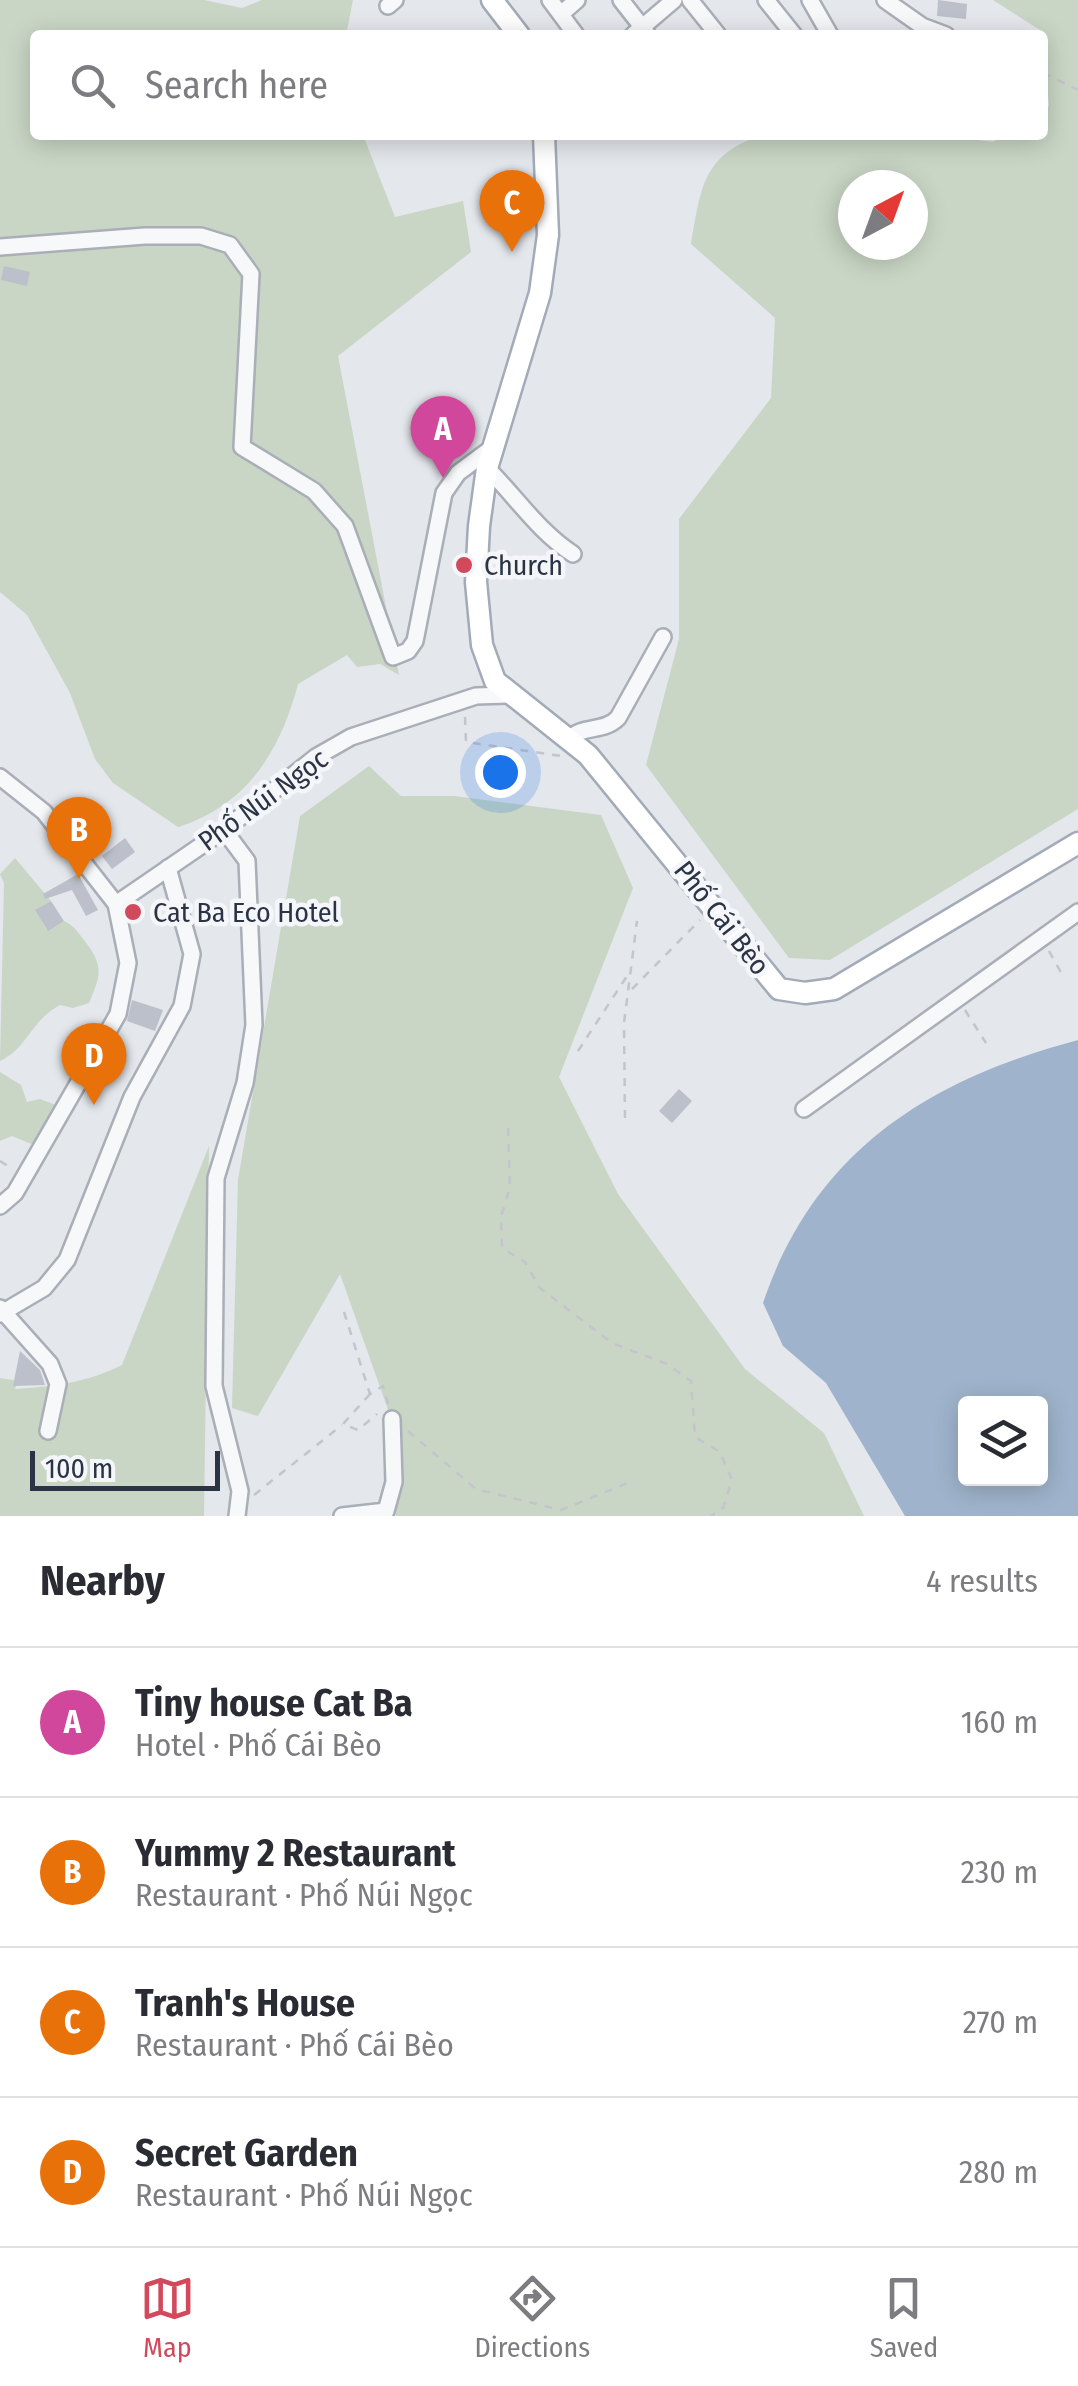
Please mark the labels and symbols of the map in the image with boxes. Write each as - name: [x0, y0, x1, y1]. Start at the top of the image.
- pin: C: [480, 170, 544, 252]
- north arrow: [838, 170, 928, 260]
- pin: A: [410, 396, 476, 478]
- place label: Church: [484, 549, 563, 582]
- marker: Church: [453, 554, 475, 576]
- street label: Phố Núi Ngọc: [192, 742, 334, 858]
- your location: [475, 747, 526, 798]
- pin: B: [46, 796, 112, 879]
- street label: Phố Cái Bèo: [667, 855, 777, 981]
- place label: Cat Ba Eco Hotel: [153, 896, 339, 929]
- marker: Cat Ba Eco Hotel: [122, 901, 144, 923]
- pin: D: [62, 1022, 126, 1105]
- scale bar: [30, 1446, 220, 1490]

